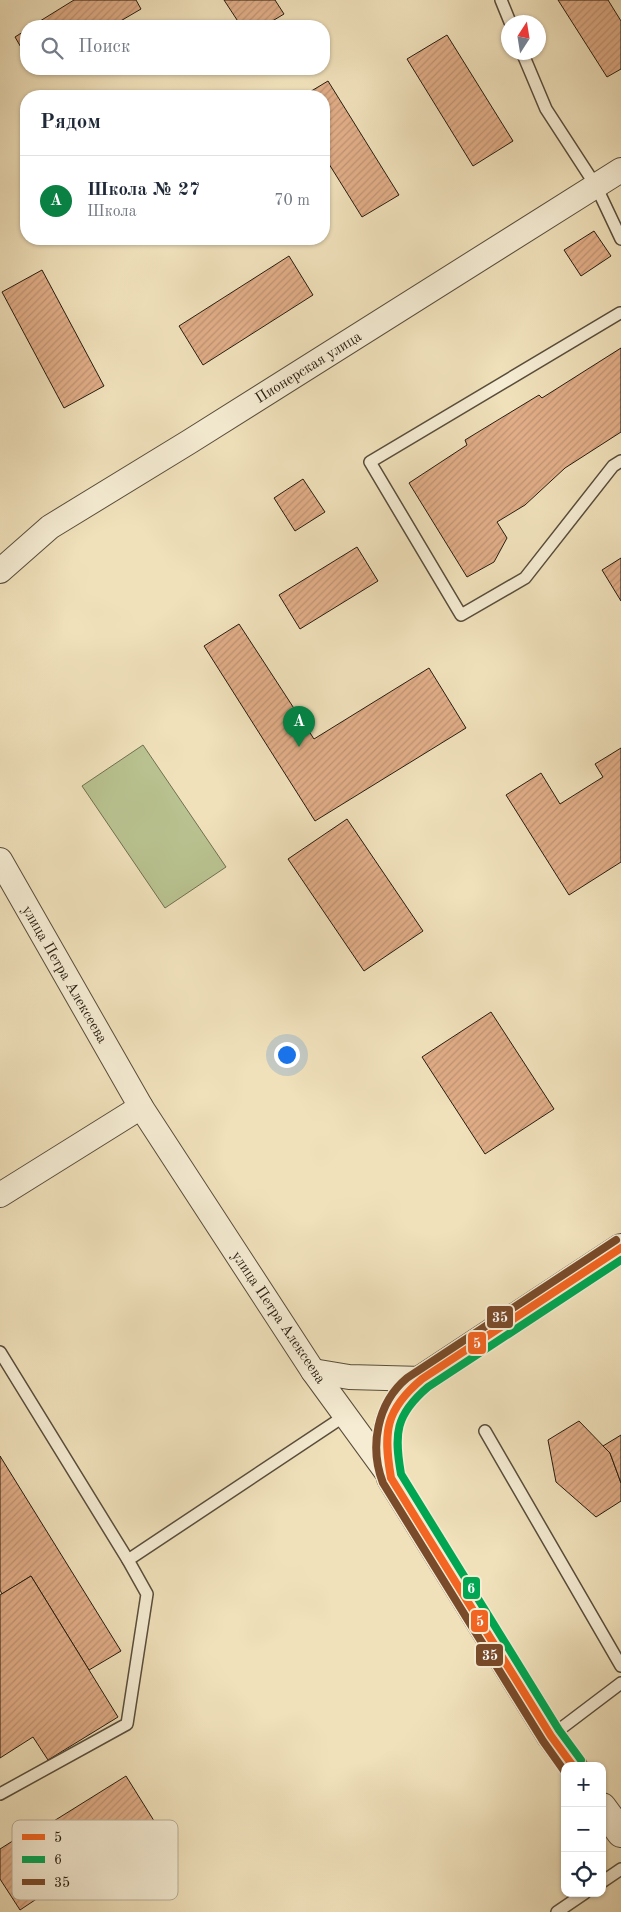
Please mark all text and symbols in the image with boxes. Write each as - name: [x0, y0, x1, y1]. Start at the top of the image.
- north arrow: [501, 15, 546, 60]
- search box: [20, 20, 330, 75]
- icon: search: [38, 34, 66, 62]
- text: Поиск: [78, 38, 130, 57]
- text: Рядом: [40, 112, 101, 133]
- text: Школа № 27: [87, 181, 200, 200]
- text: A: [50, 193, 62, 209]
- text: 70 m: [274, 193, 310, 209]
- text: Школа: [87, 204, 137, 220]
- street label: Пионерская улица: [253, 329, 365, 407]
- pin: A: [283, 706, 315, 747]
- street label: улица Петра Алексеева: [18, 903, 110, 1047]
- your location: [274, 1042, 300, 1068]
- street label: улица Петра Алексеева: [228, 1249, 328, 1387]
- line badge: 35: [486, 1305, 514, 1329]
- text: 35: [492, 1311, 508, 1325]
- line badge: 5: [467, 1331, 487, 1355]
- text: 5: [473, 1337, 481, 1351]
- line badge: 6: [462, 1576, 481, 1600]
- text: 6: [467, 1582, 475, 1596]
- line badge: 5: [470, 1609, 489, 1633]
- text: 5: [476, 1615, 484, 1629]
- line badge: 35: [475, 1643, 504, 1667]
- text: 35: [482, 1649, 498, 1663]
- map controls: [561, 1762, 606, 1897]
- button: +: [561, 1762, 606, 1807]
- button: −: [561, 1807, 606, 1852]
- legend: [12, 1820, 178, 1900]
- text: 5: [54, 1831, 62, 1845]
- button: locate: [561, 1852, 606, 1897]
- text: 6: [54, 1853, 62, 1867]
- text: 35: [54, 1876, 70, 1890]

